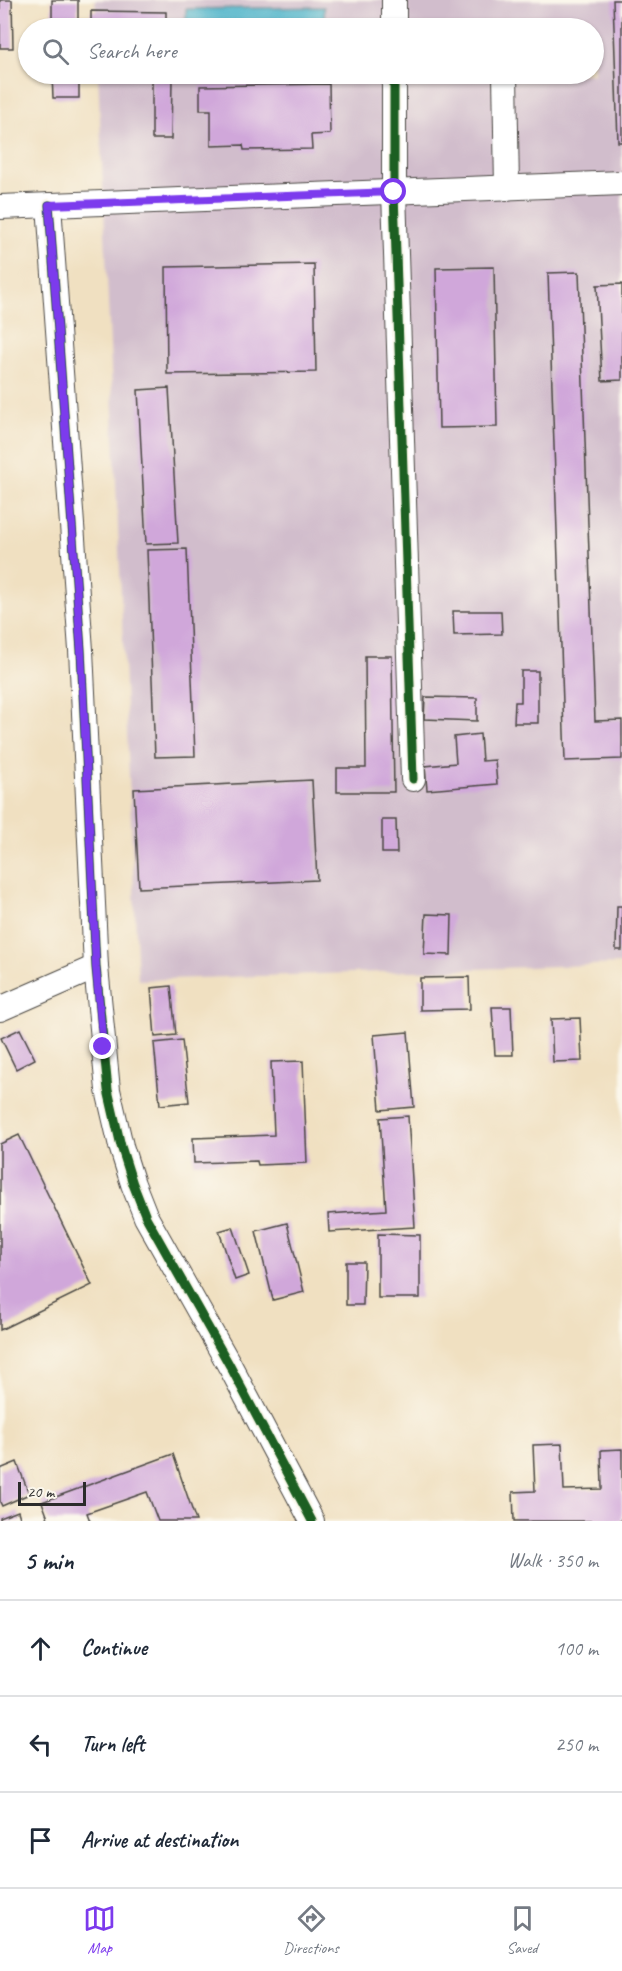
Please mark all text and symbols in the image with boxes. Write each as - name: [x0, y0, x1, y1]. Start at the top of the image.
- search box: [18, 18, 604, 84]
- icon: search: [39, 35, 72, 68]
- text: Search here: [87, 37, 177, 65]
- route start: [380, 178, 406, 204]
- route end: [89, 1033, 115, 1059]
- scale bar: [18, 1479, 86, 1506]
- text: 20 m: [27, 1482, 54, 1502]
- text: 5 min: [24, 1544, 73, 1577]
- text: Walk · 350 m: [508, 1548, 598, 1573]
- icon: ahead: [24, 1632, 57, 1665]
- text: Continue: [81, 1634, 147, 1662]
- text: 100 m: [555, 1636, 598, 1661]
- icon: left: [24, 1728, 57, 1761]
- text: Turn left: [81, 1730, 145, 1758]
- text: 250 m: [555, 1732, 598, 1757]
- icon: arrive: [24, 1824, 57, 1857]
- text: Arrive at destination: [81, 1826, 238, 1854]
- tab: Map: [83, 1902, 116, 1958]
- tab: Directions: [283, 1902, 339, 1958]
- tab: Saved: [506, 1902, 539, 1958]

